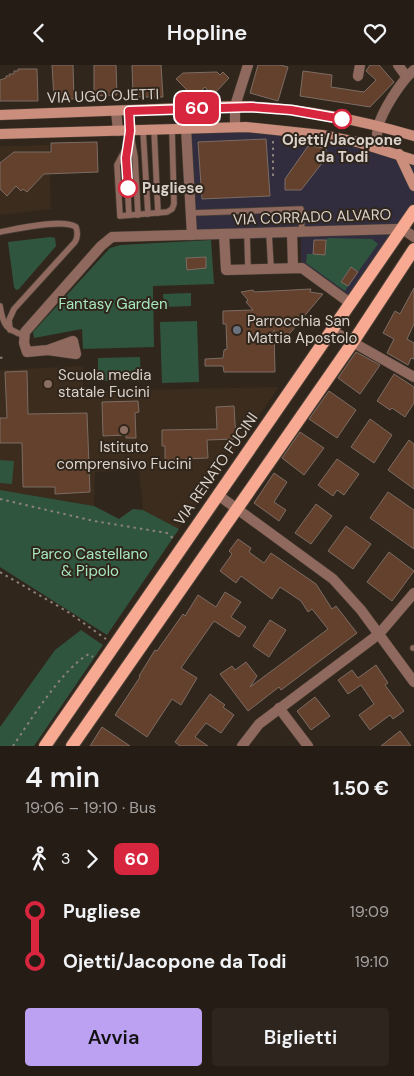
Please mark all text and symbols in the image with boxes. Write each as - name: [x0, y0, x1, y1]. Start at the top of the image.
- text: Hopline: [167, 18, 247, 47]
- icon: back: [25, 19, 53, 47]
- icon: heart: [361, 19, 389, 47]
- street label: VIA UGO OJETTI: [47, 84, 159, 108]
- line badge: 60: [174, 92, 220, 124]
- text: 60: [185, 96, 209, 120]
- marker: Ojetti/Jacopone da Todi: [332, 109, 352, 129]
- place label: Ojetti/Jacopone da Todi: [282, 130, 402, 167]
- marker: Pugliese: [118, 178, 138, 198]
- place label: Pugliese: [142, 178, 204, 198]
- street label: VIA CORRADO ALVARO: [232, 204, 392, 230]
- park label: Fantasy Garden: [58, 294, 168, 314]
- place label: Parrocchia San Mattia Apostolo: [247, 311, 357, 348]
- marker: Parrocchia San Mattia Apostolo: [231, 324, 243, 336]
- place label: Scuola media statale Fucini: [58, 365, 151, 402]
- marker: Scuola media statale Fucini: [42, 378, 54, 390]
- street label: VIA RENATO FUCINI: [170, 409, 262, 529]
- marker: Istituto comprensivo Fucini: [118, 424, 130, 436]
- place label: Istituto comprensivo Fucini: [56, 437, 192, 474]
- park label: Parco Castellano & Pipolo: [32, 544, 148, 581]
- text: 4 min: [25, 759, 100, 796]
- text: 1.50 €: [333, 776, 389, 801]
- text: 19:06 – 19:10 · Bus: [25, 797, 156, 818]
- icon: walk: [25, 845, 53, 873]
- icon: forward: [78, 845, 106, 873]
- text: 60: [124, 847, 149, 871]
- text: 3: [61, 848, 70, 869]
- text: Pugliese: [63, 899, 141, 924]
- text: 19:09: [350, 901, 389, 922]
- text: Ojetti/Jacopone da Todi: [63, 949, 287, 974]
- text: 19:10: [355, 951, 389, 972]
- button: Avvia: [25, 1008, 202, 1066]
- button: Biglietti: [212, 1008, 389, 1066]

